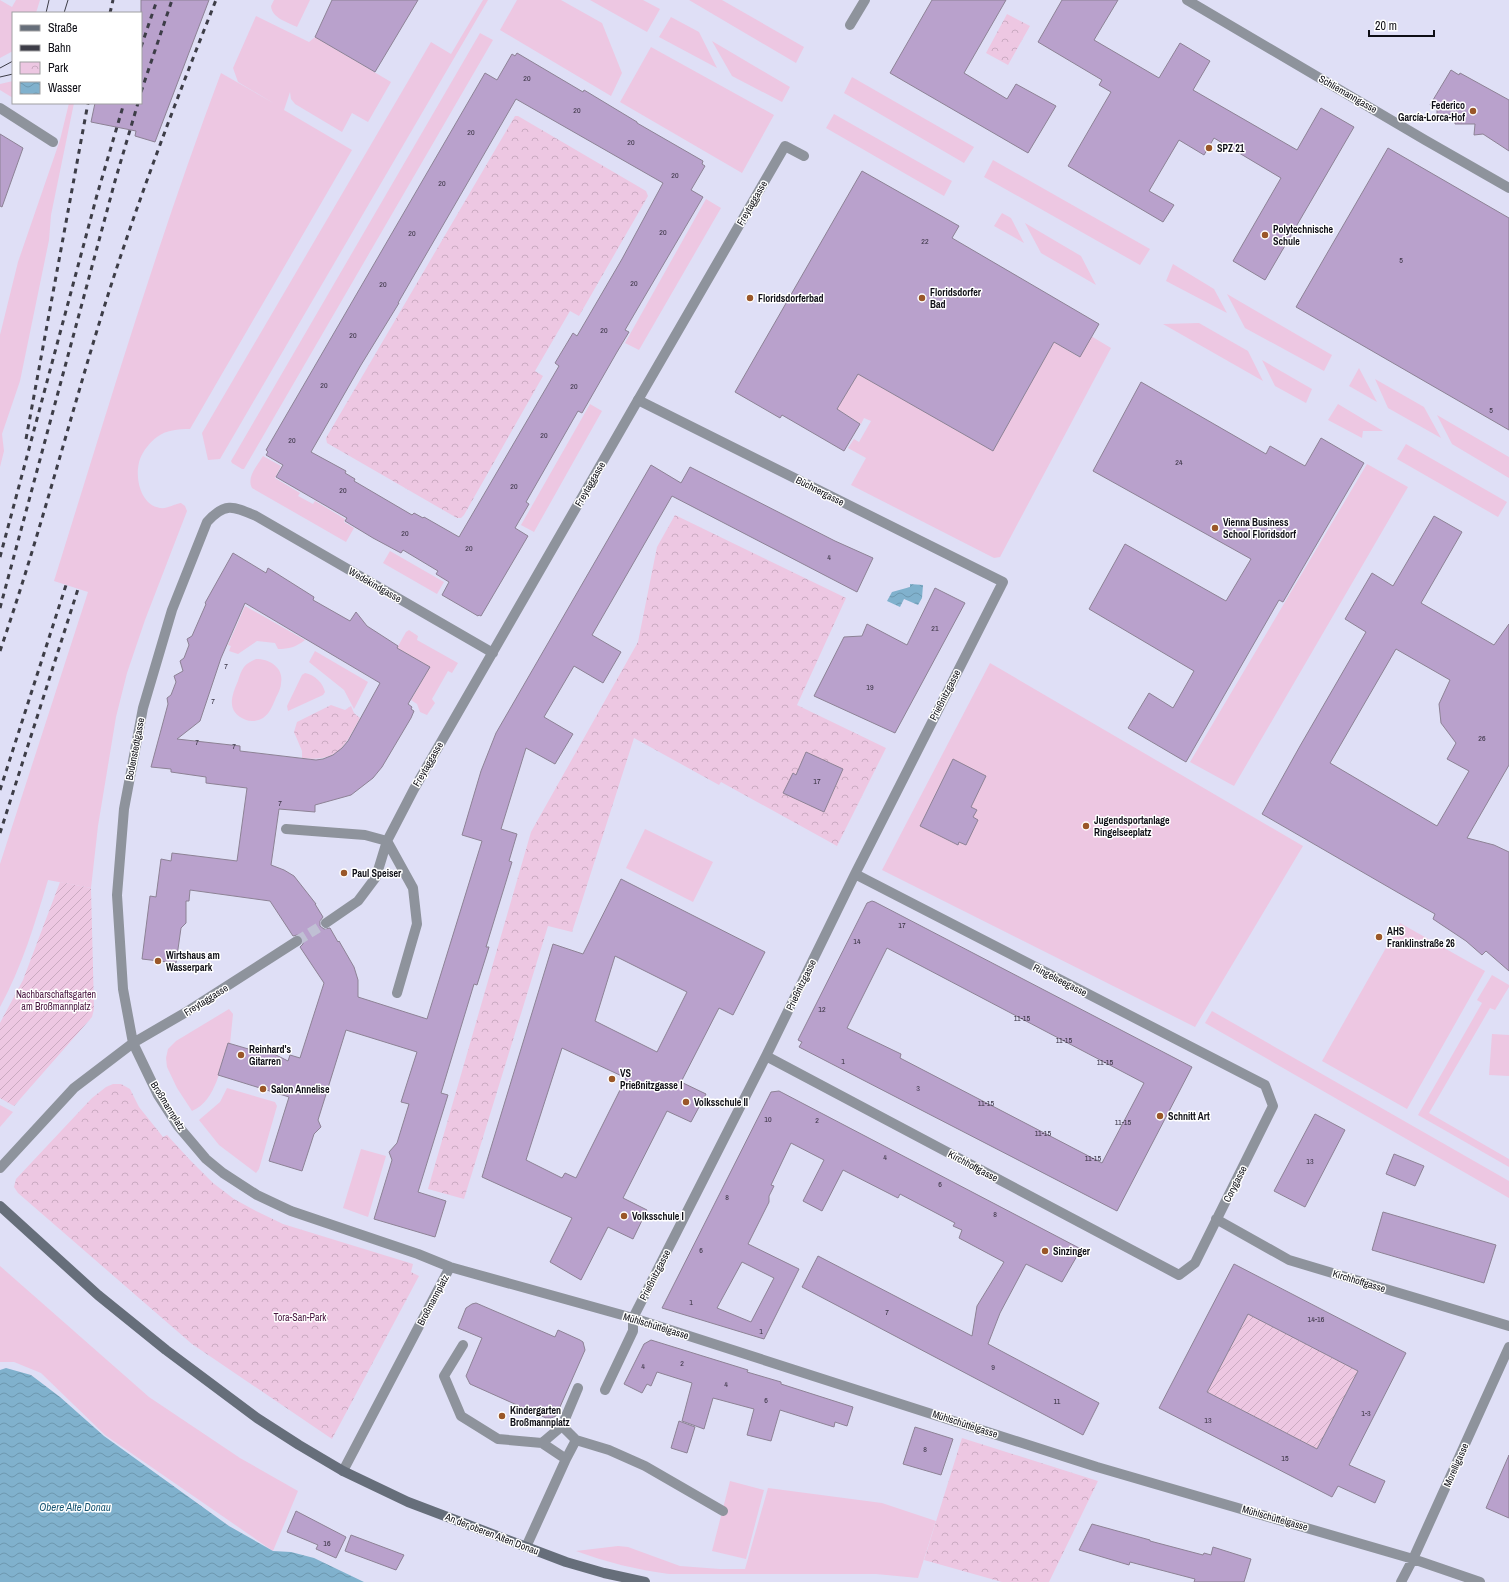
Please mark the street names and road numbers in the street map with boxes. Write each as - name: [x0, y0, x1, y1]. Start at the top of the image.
- street label: Schliemanngasse: [1317, 72, 1380, 116]
- street label: Freytaggasse: [734, 178, 770, 228]
- street label: Freytaggasse: [572, 459, 608, 509]
- street label: Büchnergasse: [794, 473, 847, 509]
- street label: Wedekindgasse: [346, 565, 404, 606]
- street label: Prießnitzgasse: [927, 667, 964, 723]
- street label: Bodenstedtgasse: [123, 716, 148, 781]
- street label: Freytaggasse: [410, 739, 446, 789]
- street label: Prießnitzgasse: [783, 957, 819, 1013]
- street label: Ringelseegasse: [1031, 961, 1090, 999]
- street label: Freytaggasse: [181, 981, 231, 1019]
- street label: Broßmannplatz: [148, 1079, 188, 1133]
- street label: Kirchhoffgasse: [946, 1147, 1001, 1185]
- street label: Corygasse: [1220, 1163, 1250, 1204]
- street label: Prießnitzgasse: [637, 1247, 674, 1303]
- street label: Kirchhoffgasse: [1331, 1267, 1387, 1295]
- street label: Broßmannplatz: [414, 1272, 452, 1328]
- street label: Mühlschüttelgasse: [622, 1310, 691, 1342]
- street label: Mühlschüttelgasse: [931, 1407, 1000, 1441]
- street label: Morelligasse: [1441, 1441, 1472, 1489]
- street label: Mühlschüttelgasse: [1241, 1502, 1310, 1534]
- street label: An der oberen Alten Donau: [443, 1510, 541, 1558]

